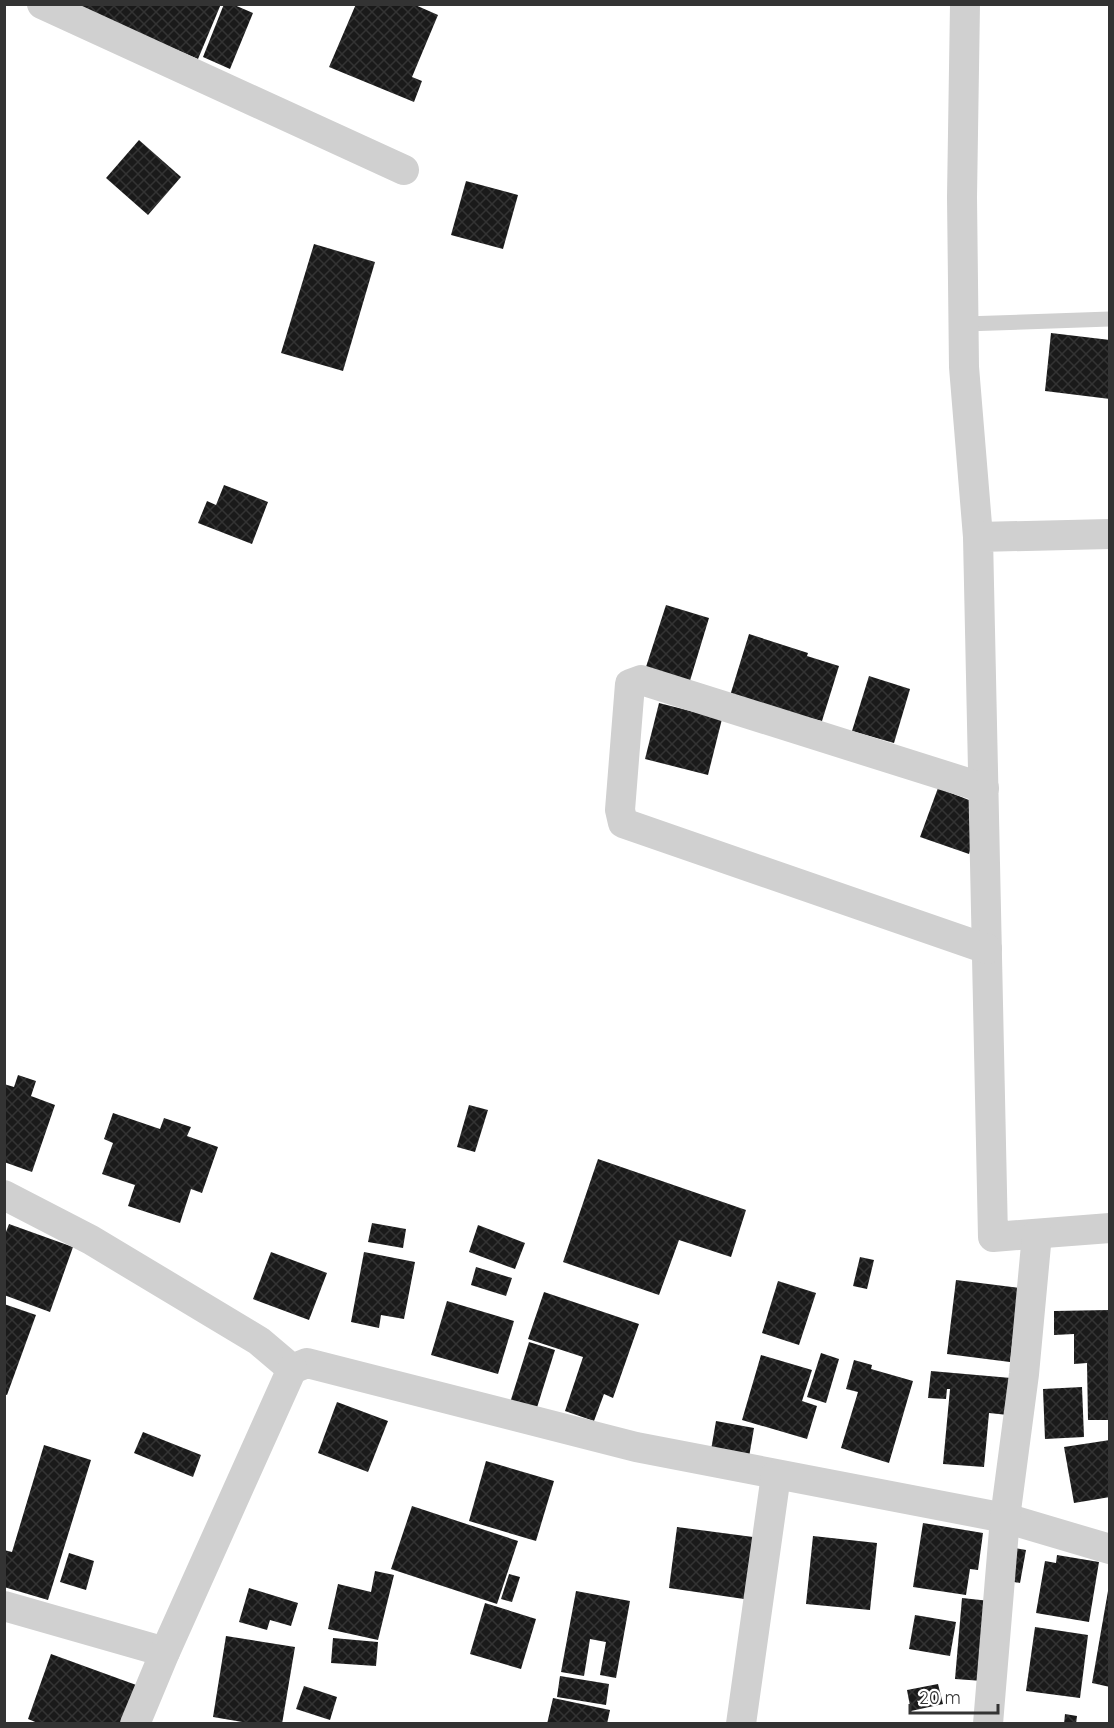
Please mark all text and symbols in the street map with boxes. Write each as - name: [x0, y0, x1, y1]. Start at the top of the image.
- scale bar: [910, 1677, 998, 1715]
- text: 20 m: [919, 1686, 961, 1709]

